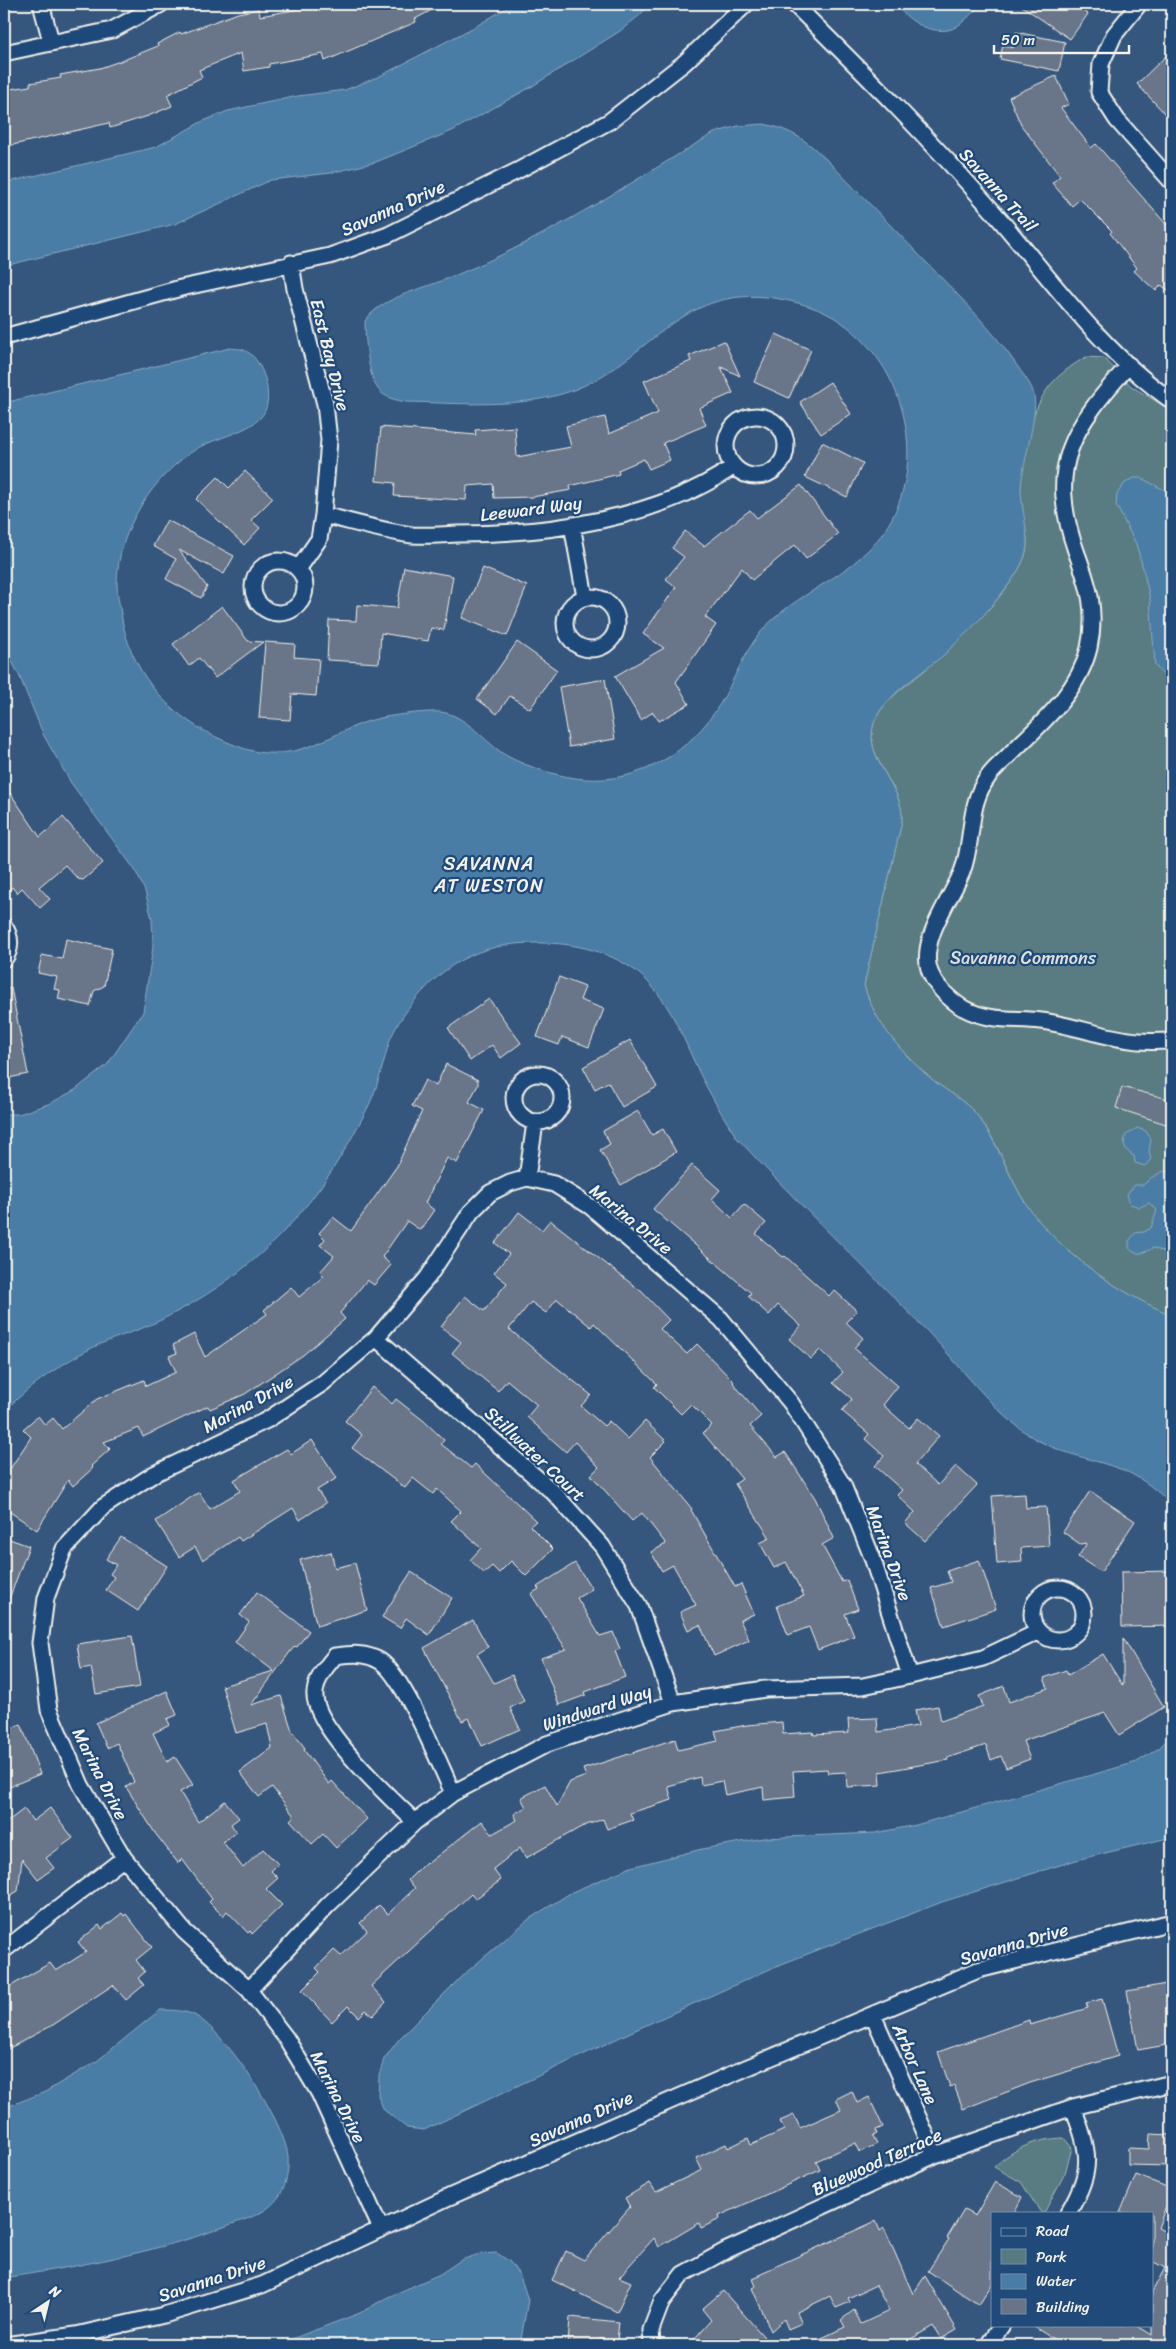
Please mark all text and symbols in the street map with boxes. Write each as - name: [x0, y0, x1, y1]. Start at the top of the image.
- scale bar: [994, 22, 1128, 54]
- text: 50 m: [1001, 27, 1036, 53]
- street label: Savanna Trail: [951, 140, 1046, 241]
- street label: Savanna Drive: [335, 171, 451, 245]
- street label: East Bay Drive: [301, 295, 359, 415]
- street label: Leeward Way: [478, 487, 584, 531]
- district label: SAVANNA AT WESTON: [433, 847, 544, 902]
- park label: Savanna Commons: [950, 942, 1097, 974]
- street label: Marina Drive: [582, 1175, 680, 1263]
- street label: Marina Drive: [196, 1366, 300, 1442]
- street label: Stillwater Court: [477, 1398, 593, 1510]
- street label: Marina Drive: [857, 1500, 921, 1606]
- street label: Windward Way: [538, 1675, 657, 1741]
- street label: Marina Drive: [63, 1722, 137, 1826]
- street label: Savanna Drive: [956, 1913, 1072, 1975]
- street label: Arbor Lane: [883, 2017, 947, 2110]
- street label: Marina Drive: [301, 2045, 375, 2149]
- street label: Savanna Drive: [523, 2082, 639, 2156]
- street label: Bluewood Terrace: [807, 2119, 947, 2205]
- legend: [991, 2212, 1154, 2326]
- text: Road: [1036, 2218, 1069, 2244]
- text: Park: [1036, 2244, 1067, 2270]
- street label: Savanna Drive: [154, 2247, 270, 2311]
- text: Water: [1036, 2268, 1076, 2294]
- north arrow: [22, 2276, 72, 2326]
- text: N: [43, 2278, 67, 2305]
- text: Building: [1036, 2294, 1090, 2320]

